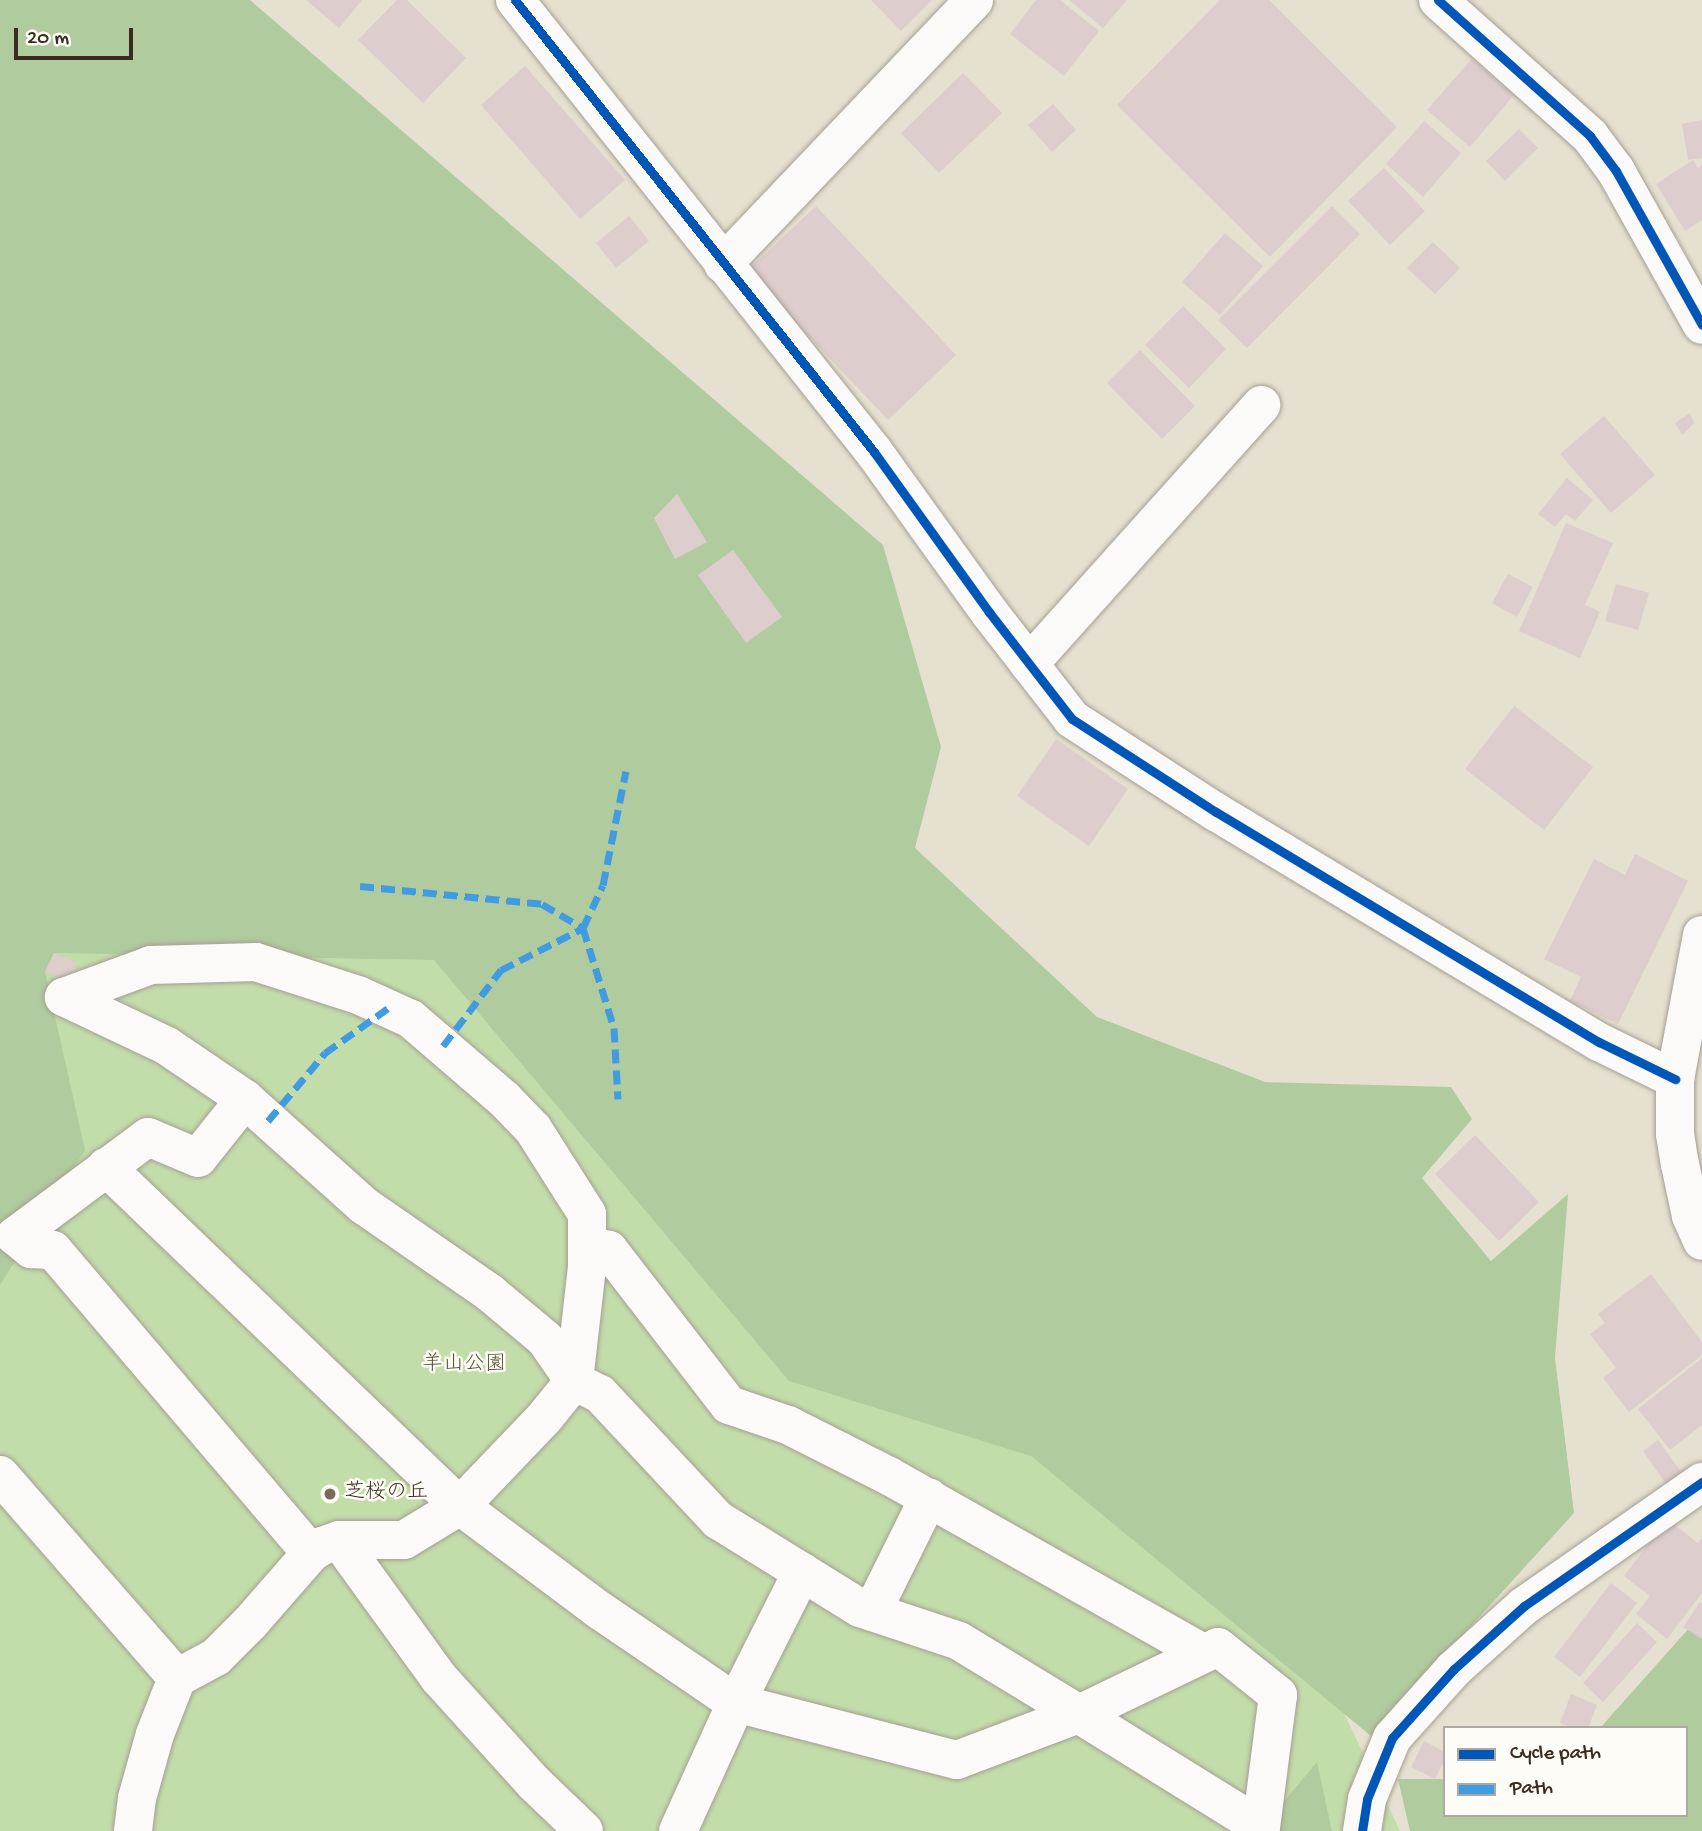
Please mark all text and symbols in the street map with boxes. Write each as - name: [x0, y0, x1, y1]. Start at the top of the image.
- scale bar: [18, 14, 136, 58]
- text: 20 m: [27, 27, 69, 52]
- park label: 羊山公園: [422, 1353, 506, 1379]
- place label: 芝桜の丘: [344, 1481, 428, 1507]
- marker: 芝桜の丘: [322, 1486, 338, 1502]
- legend: [1443, 1726, 1688, 1817]
- text: Cycle path: [1510, 1742, 1601, 1767]
- text: Path: [1510, 1777, 1553, 1802]

